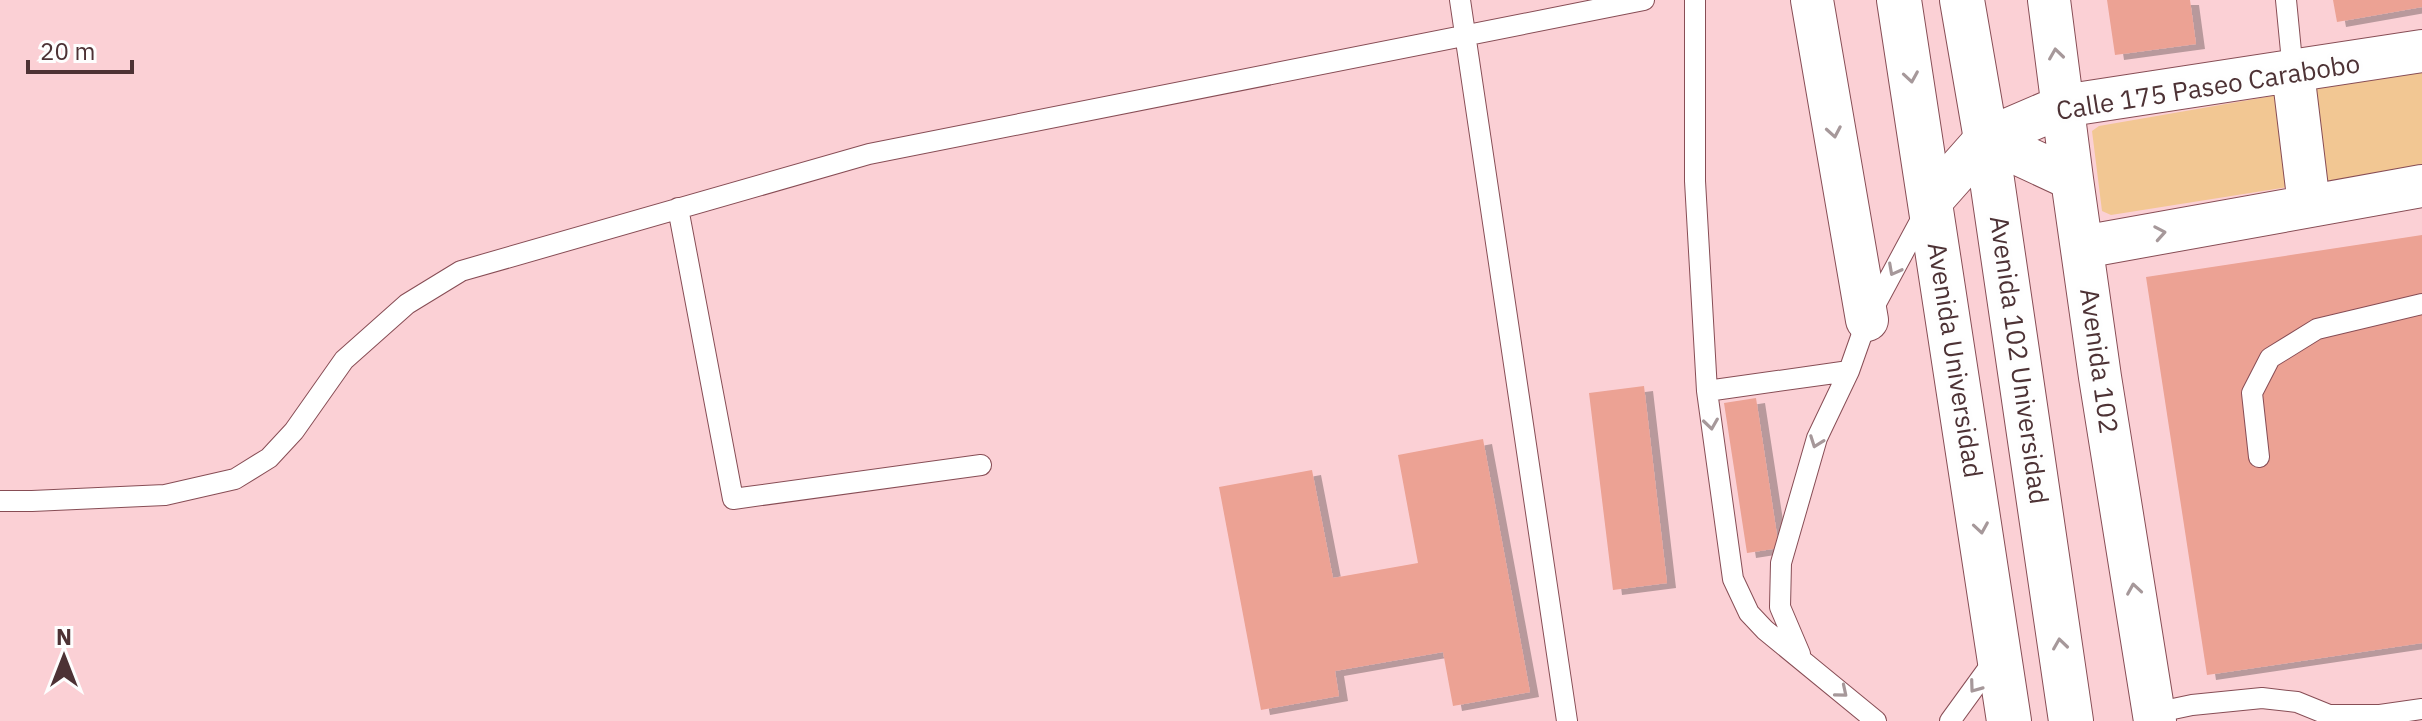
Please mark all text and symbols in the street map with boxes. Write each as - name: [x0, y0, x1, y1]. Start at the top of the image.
- scale bar: [28, 24, 132, 74]
- text: 20 m: [40, 35, 95, 67]
- street label: Calle 175 Paseo Carabobo: [2054, 45, 2362, 127]
- one-way arrow: [2048, 47, 2065, 61]
- one-way arrow: [1902, 70, 1919, 84]
- one-way arrow: [1825, 125, 1842, 139]
- street label: Avenida 102 Universidad: [1983, 214, 2057, 506]
- one-way arrow: [2153, 225, 2166, 242]
- street label: Avenida Universidad: [1921, 240, 1991, 480]
- one-way arrow: [1888, 261, 1904, 276]
- street label: Avenida 102: [2073, 286, 2127, 436]
- one-way arrow: [1702, 417, 1719, 431]
- one-way arrow: [1810, 434, 1826, 448]
- one-way arrow: [1972, 521, 1989, 534]
- one-way arrow: [2127, 582, 2144, 595]
- north arrow: [24, 617, 104, 697]
- text: N: [56, 622, 72, 651]
- one-way arrow: [2052, 637, 2069, 651]
- one-way arrow: [1970, 678, 1985, 692]
- one-way arrow: [1833, 682, 1847, 697]

